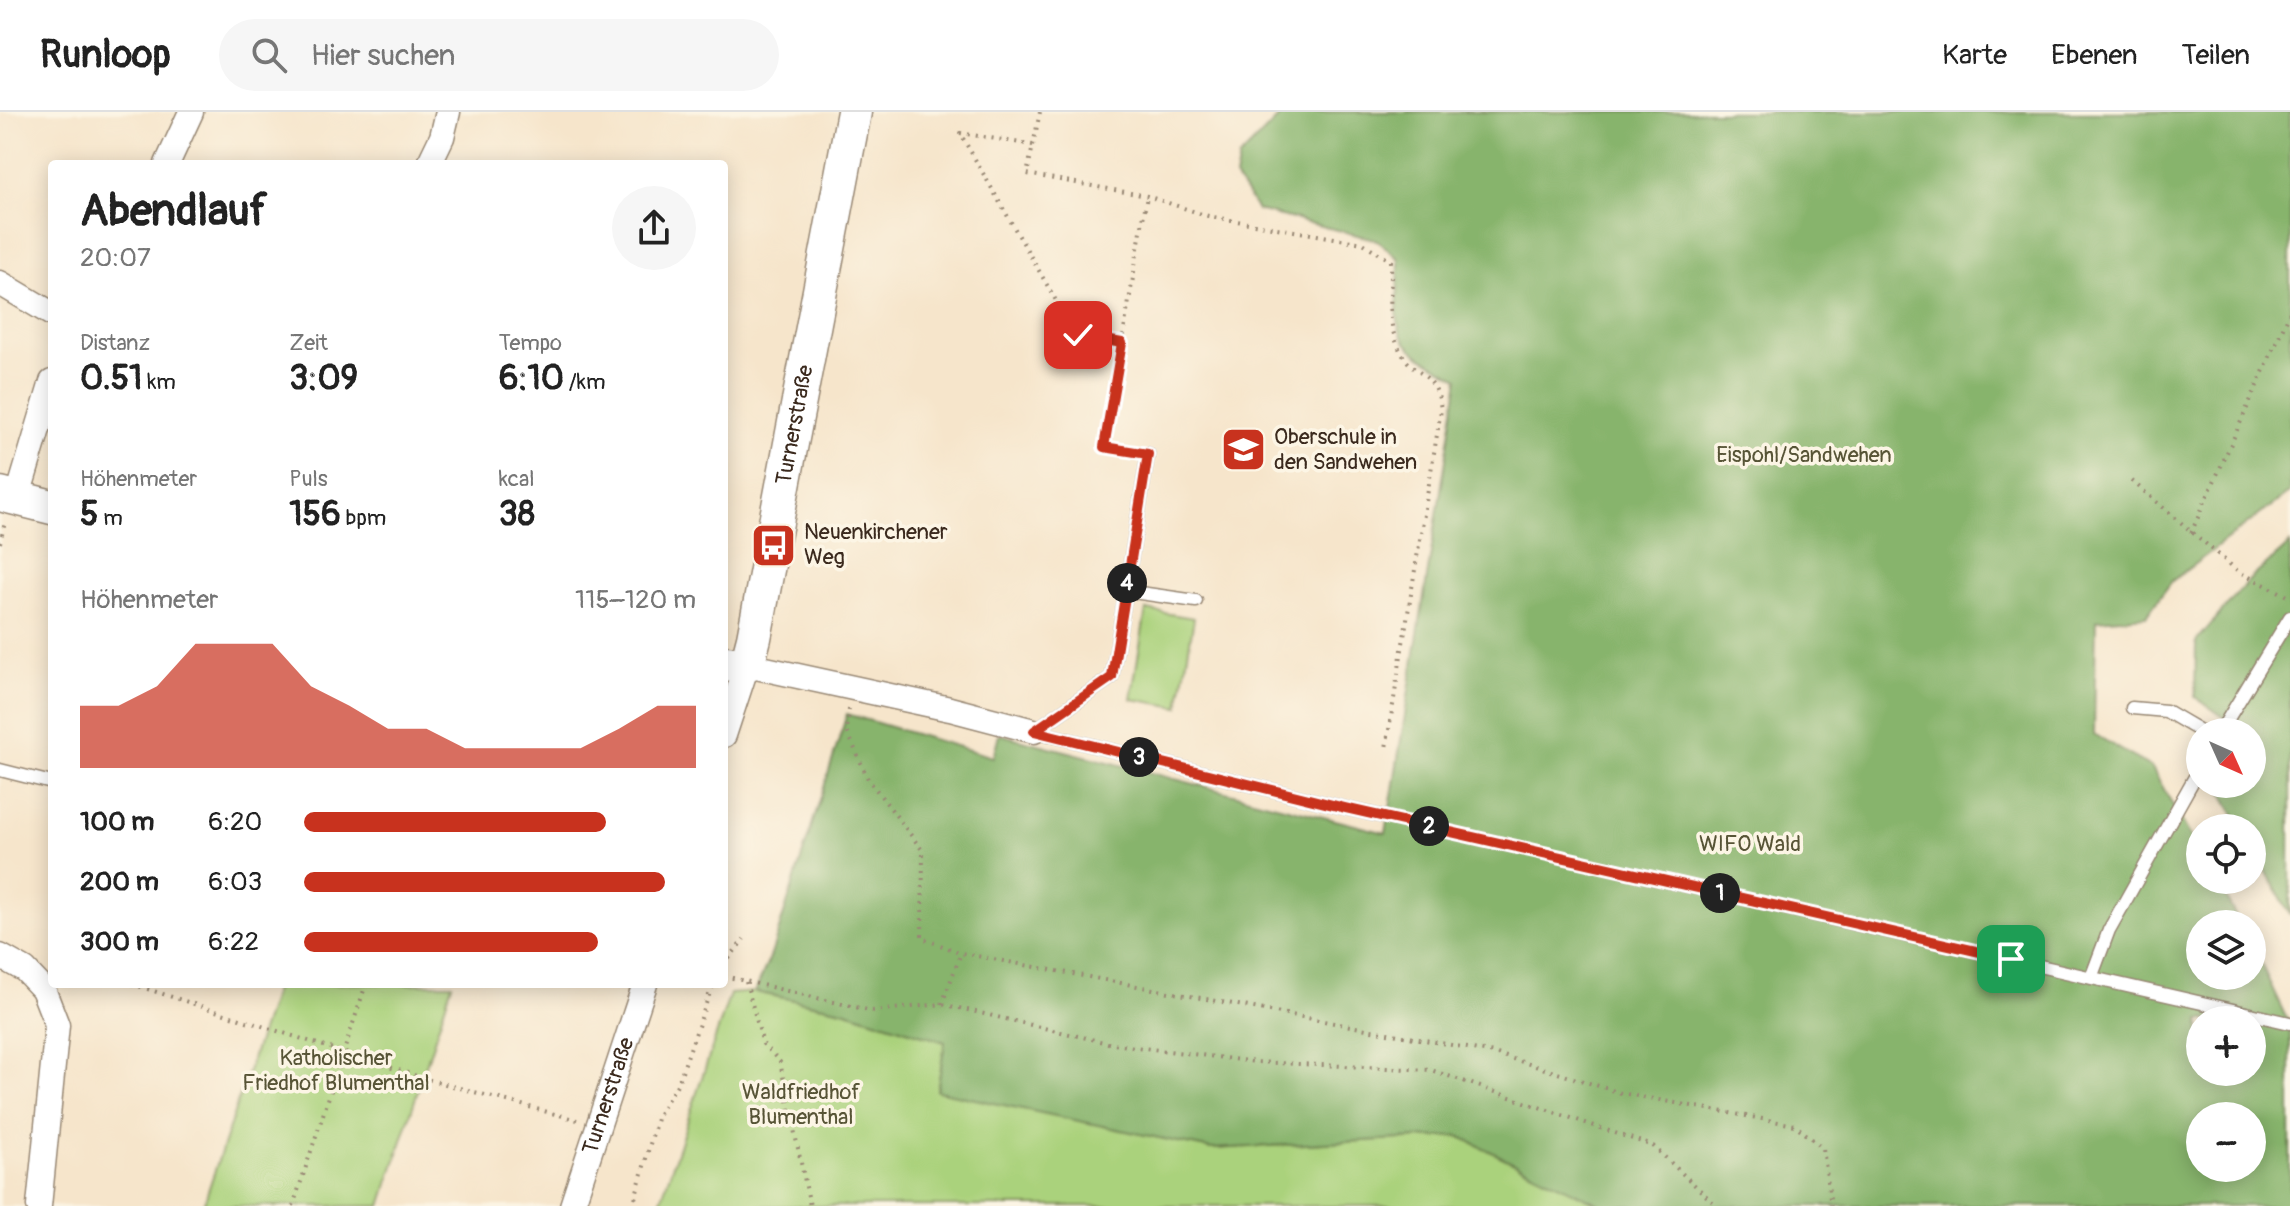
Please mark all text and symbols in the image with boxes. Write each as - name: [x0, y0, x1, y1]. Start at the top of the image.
- search box: [219, 19, 779, 91]
- text: Runloop: [40, 31, 171, 79]
- icon: search: [247, 33, 291, 77]
- text: Hier suchen: [311, 37, 456, 74]
- text: Karte: [1942, 38, 2007, 73]
- text: Ebenen: [2051, 38, 2138, 73]
- text: Teilen: [2182, 38, 2250, 73]
- text: Abendlauf: [80, 184, 267, 239]
- button: share: [612, 186, 696, 270]
- text: 20:07: [80, 242, 151, 274]
- pin: [1044, 301, 1112, 369]
- icon: check: [1056, 313, 1100, 357]
- text: Distanz: [80, 329, 150, 357]
- text: Zeit: [289, 329, 328, 357]
- text: Tempo: [499, 329, 562, 357]
- text: 0.51: [80, 357, 142, 400]
- text: 3:09: [289, 357, 358, 400]
- text: 6:10: [499, 357, 564, 400]
- street label: Turnerstraße: [769, 362, 820, 487]
- text: km: [142, 368, 176, 396]
- text: /km: [564, 368, 605, 396]
- place label: Oberschule in den Sandwehen: [1274, 423, 1417, 476]
- school or university icon: Oberschule in den Sandwehen: [1219, 426, 1267, 474]
- park label: Eispohl/Sandwehen: [1716, 441, 1892, 469]
- text: Höhenmeter: [80, 465, 197, 493]
- text: Puls: [289, 465, 328, 493]
- text: kcal: [499, 465, 534, 493]
- text: 5: [80, 493, 98, 536]
- text: 156: [289, 493, 341, 536]
- text: 38: [499, 493, 535, 536]
- text: m: [98, 504, 123, 532]
- text: bpm: [341, 504, 386, 532]
- place label: Neuenkirchener Weg: [804, 518, 948, 571]
- bus stop icon: Neuenkirchener Weg: [749, 521, 797, 569]
- pin: 4: [1107, 563, 1147, 603]
- text: 4: [1121, 569, 1133, 597]
- text: Höhenmeter: [80, 584, 218, 616]
- text: 115–120 m: [575, 584, 696, 616]
- north arrow: [2186, 718, 2266, 798]
- map controls: [2186, 718, 2266, 1182]
- pin: 3: [1119, 737, 1159, 777]
- text: 3: [1133, 743, 1145, 771]
- text: 100 m: [80, 806, 154, 838]
- text: 6:20: [208, 806, 262, 838]
- pin: 2: [1409, 806, 1449, 846]
- text: 2: [1423, 812, 1435, 840]
- button: locate: [2186, 814, 2266, 894]
- park label: WIFO Wald: [1699, 830, 1801, 858]
- text: 200 m: [80, 866, 159, 898]
- text: 6:03: [208, 866, 262, 898]
- pin: 1: [1700, 873, 1740, 913]
- text: 1: [1716, 879, 1724, 907]
- button: layers: [2186, 910, 2266, 990]
- pin: [1977, 925, 2045, 993]
- text: 300 m: [80, 926, 159, 958]
- text: 6:22: [208, 926, 259, 958]
- icon: arrive: [1989, 937, 2033, 981]
- button: +: [2186, 1006, 2266, 1086]
- street label: Turnerstraße: [576, 1034, 641, 1158]
- park label: Katholischer Friedhof Blumenthal: [242, 1044, 430, 1097]
- park label: Waldfriedhof Blumenthal: [742, 1078, 860, 1131]
- button: −: [2186, 1102, 2266, 1182]

